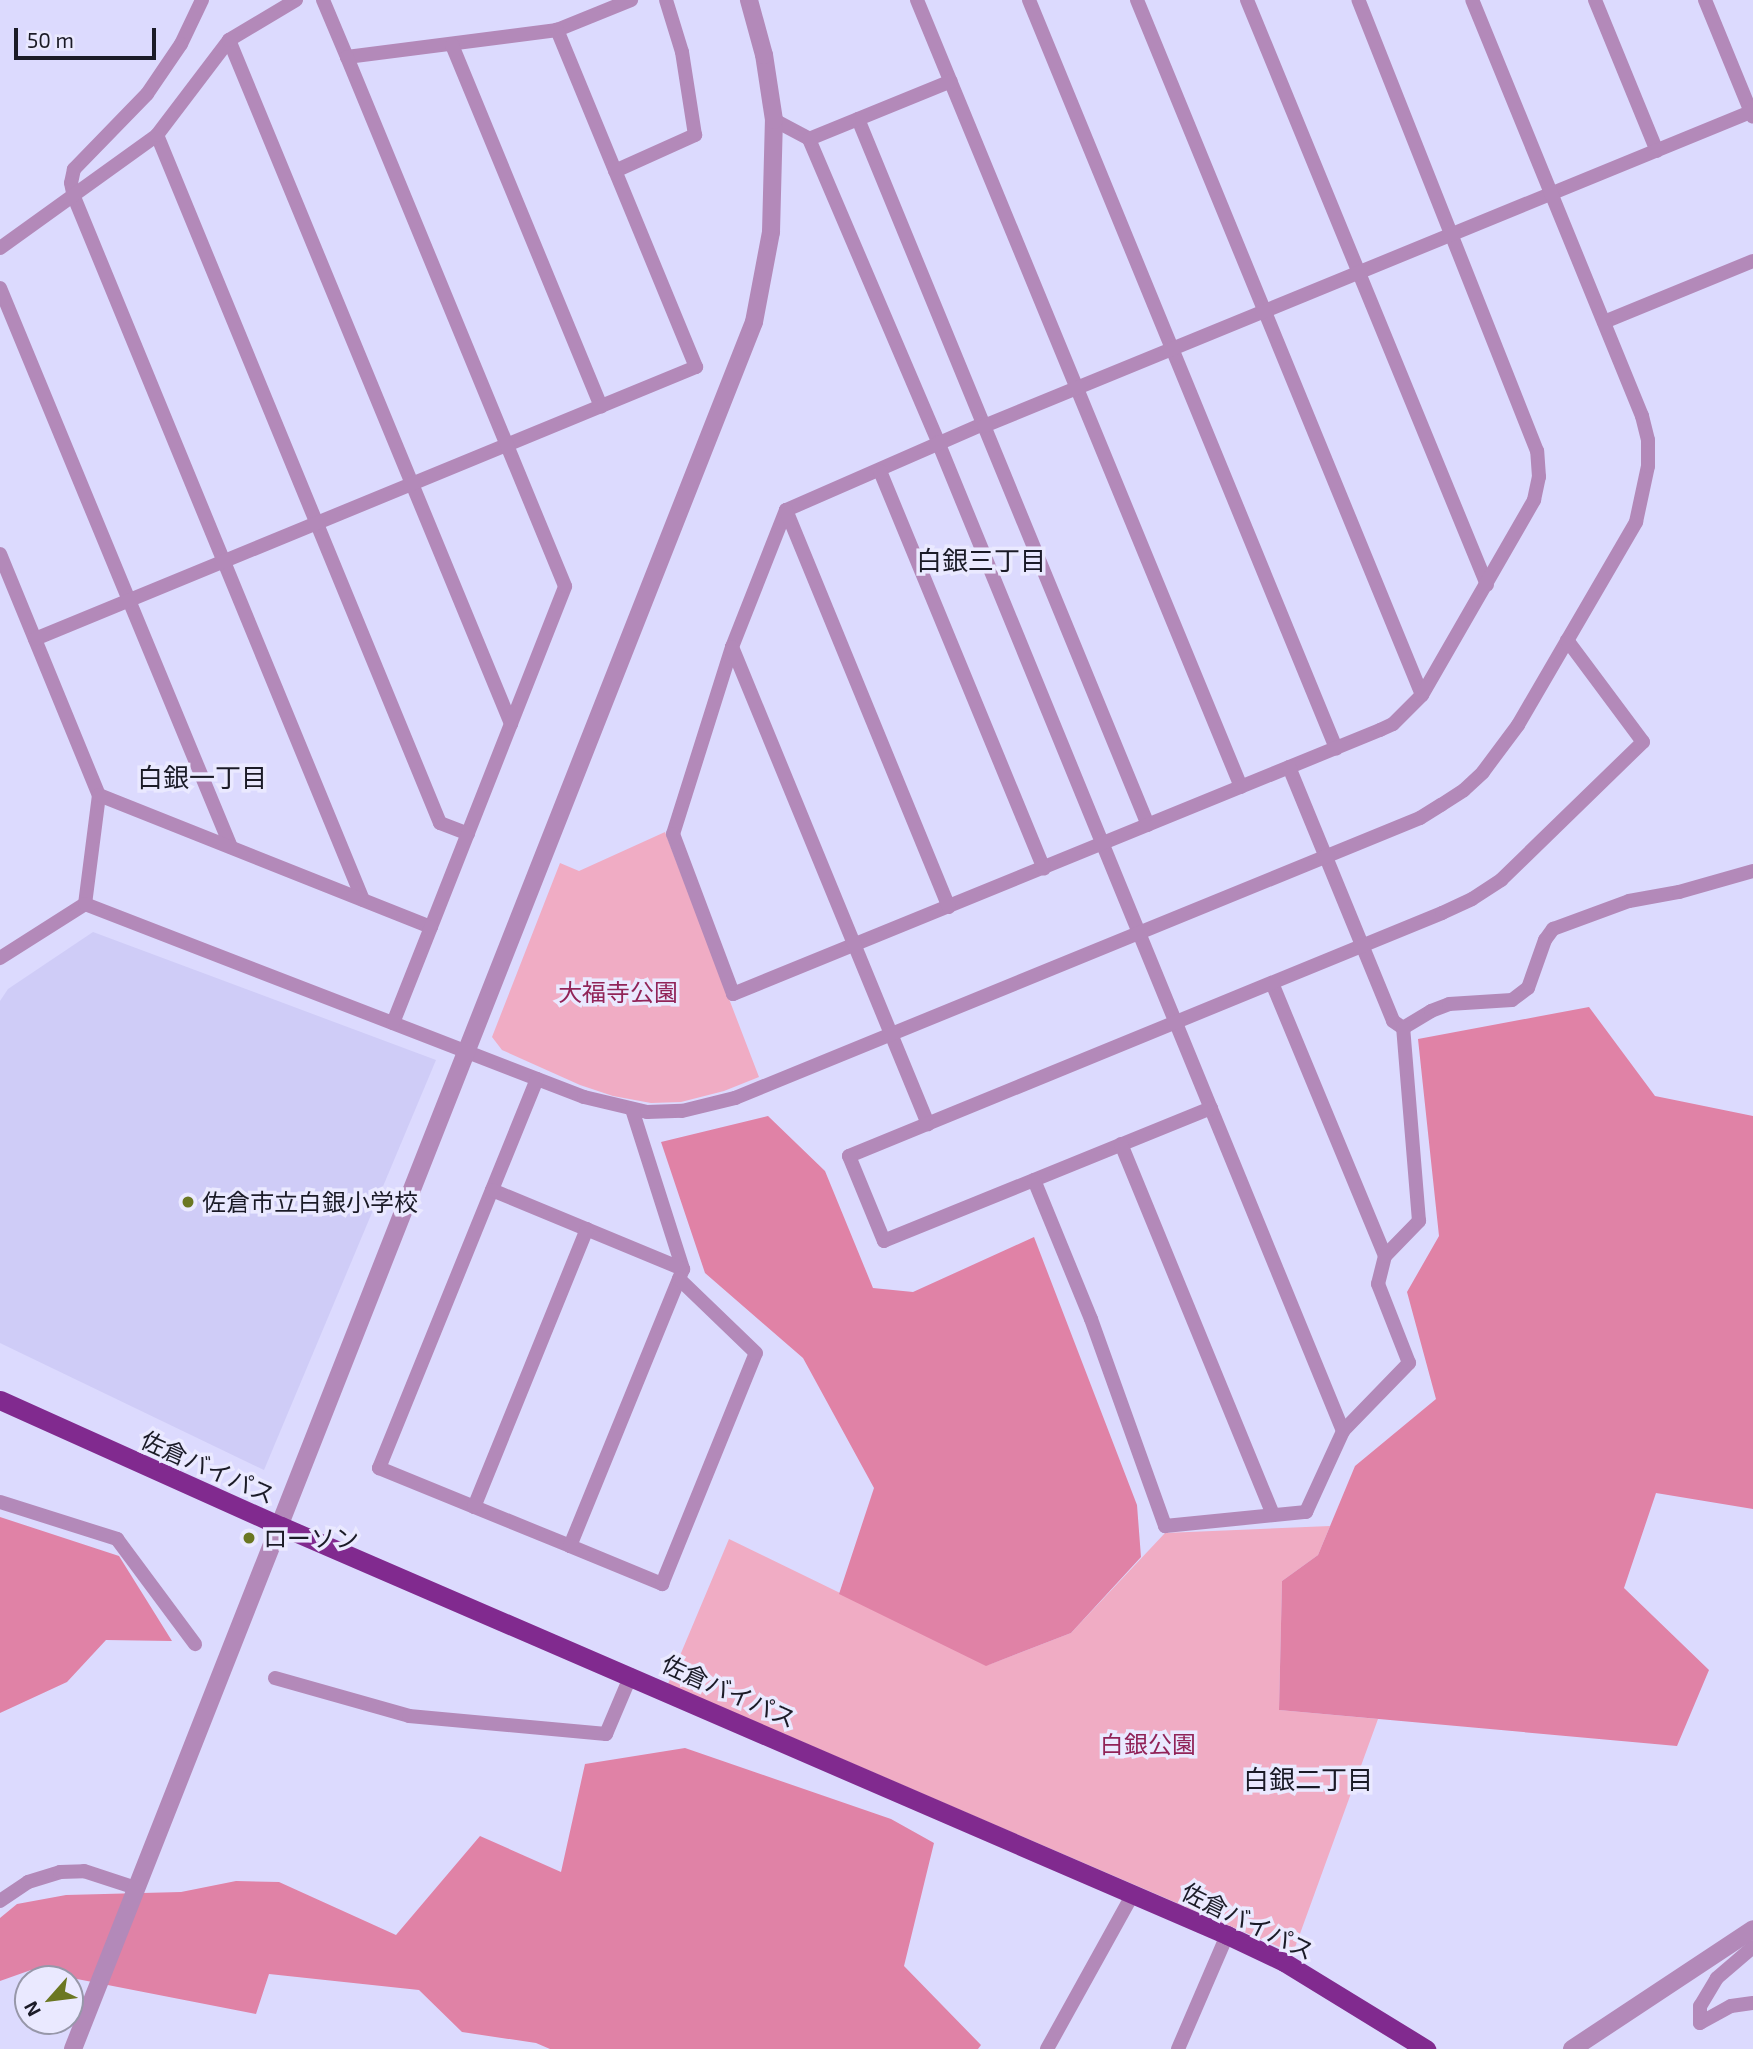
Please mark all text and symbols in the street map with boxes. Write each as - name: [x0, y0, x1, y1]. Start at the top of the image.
- scale bar: [18, 14, 159, 58]
- text: 50 m: [27, 27, 74, 52]
- district label: 白銀三丁目: [916, 544, 1046, 576]
- district label: 白銀一丁目: [137, 761, 267, 793]
- park label: 大福寺公園: [558, 978, 678, 1006]
- place label: 佐倉市立白銀小学校: [202, 1188, 418, 1216]
- marker: 佐倉市立白銀小学校: [180, 1194, 196, 1210]
- street label: 佐倉バイパス: [136, 1425, 280, 1509]
- place label: ローソン: [263, 1524, 359, 1552]
- marker: ローソン: [241, 1530, 257, 1546]
- street label: 佐倉バイパス: [657, 1649, 801, 1733]
- park label: 白銀公園: [1100, 1730, 1196, 1758]
- district label: 白銀二丁目: [1243, 1763, 1373, 1795]
- street label: 佐倉バイパス: [1177, 1876, 1319, 1966]
- north arrow: [14, 1965, 84, 2035]
- text: N: [18, 1998, 45, 2021]

